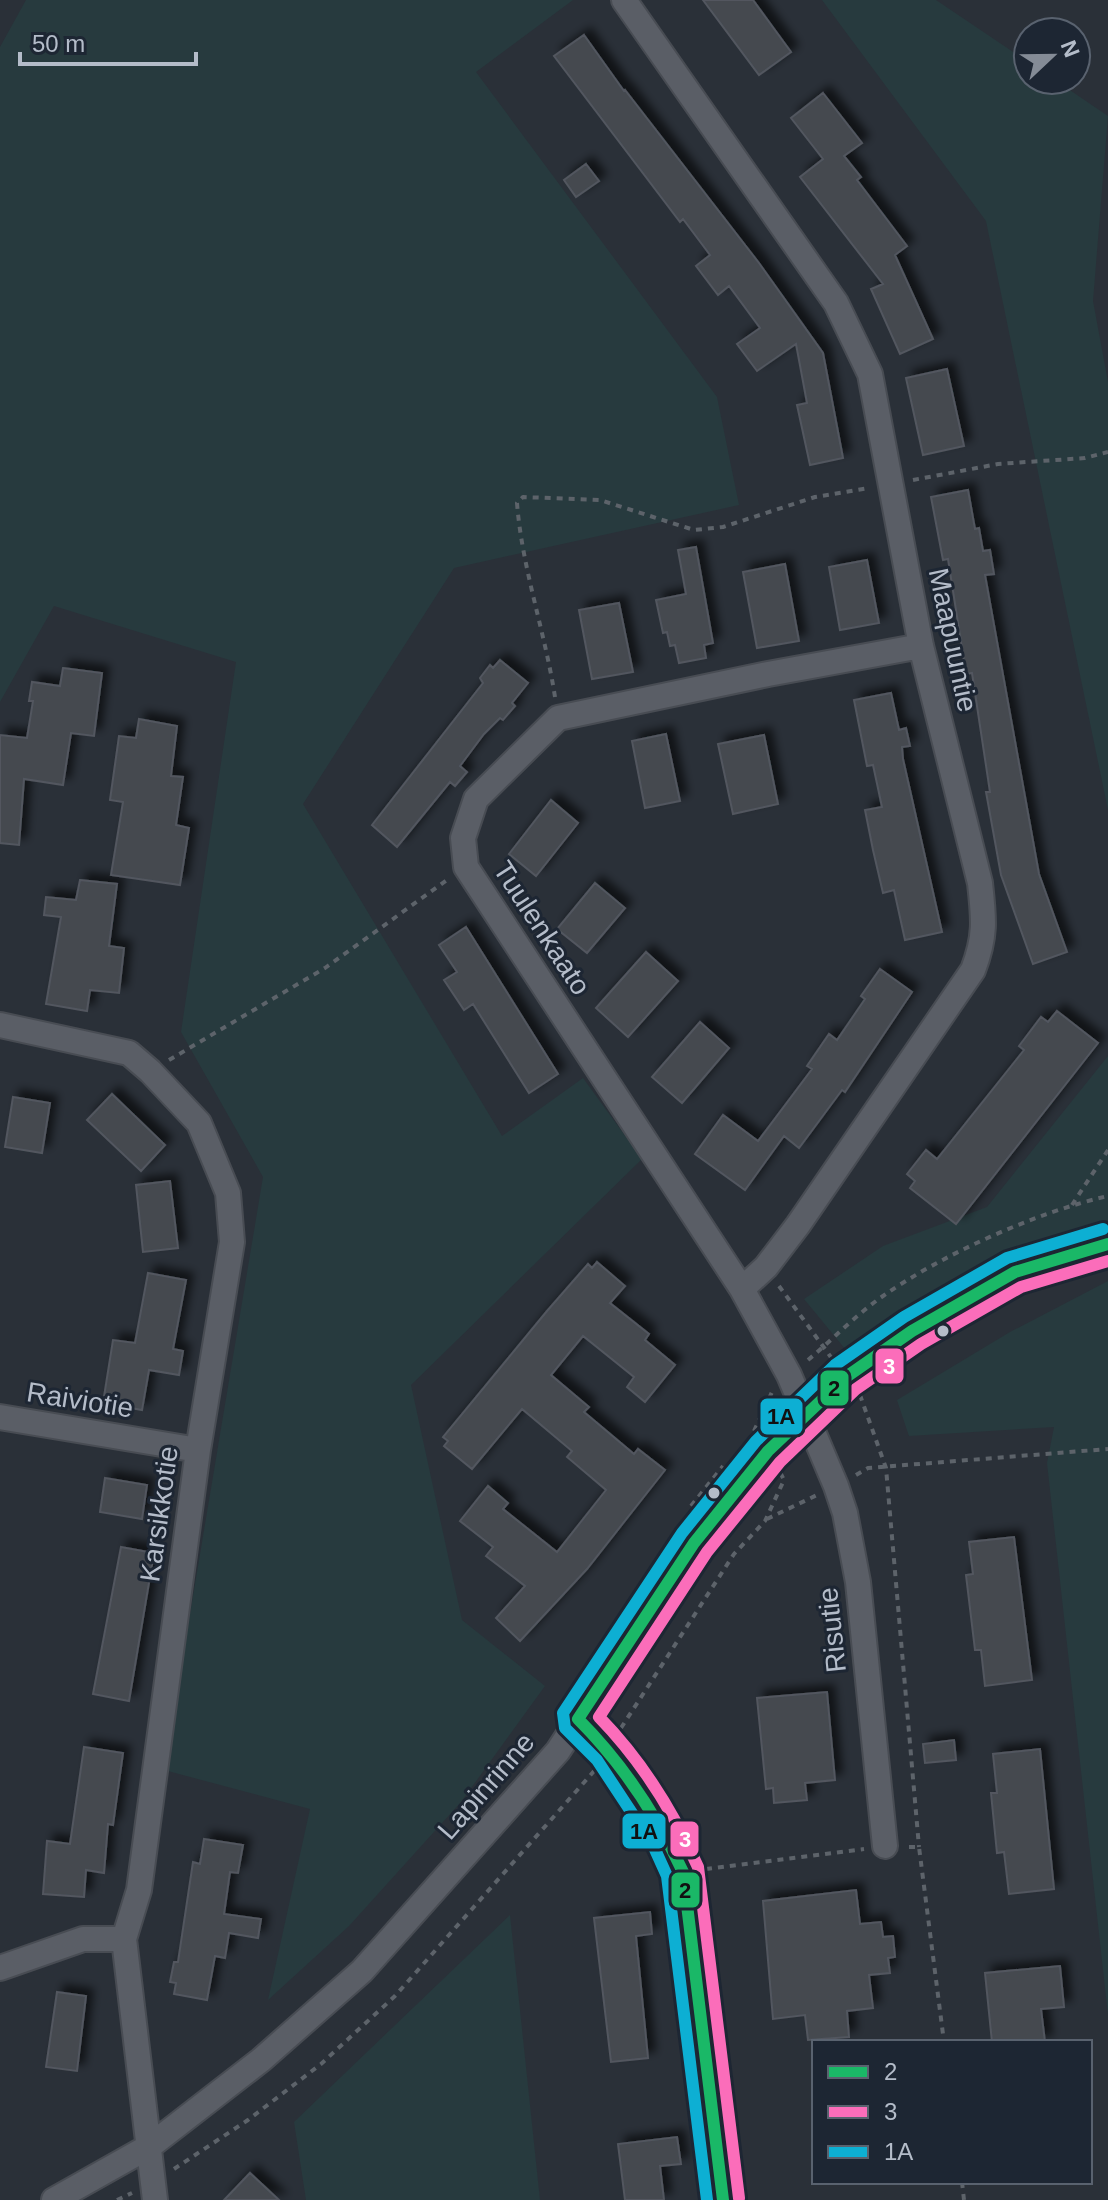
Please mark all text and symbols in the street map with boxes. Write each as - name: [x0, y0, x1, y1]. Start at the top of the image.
- scale bar: [20, 16, 196, 66]
- north arrow: [1012, 16, 1092, 96]
- text: 50 m: [32, 30, 85, 57]
- text: N: [1056, 37, 1085, 61]
- street label: Maapuuntie: [923, 565, 983, 715]
- street label: Tuulenkaato: [487, 855, 597, 1001]
- unlabelled marker: [935, 1323, 951, 1339]
- line badge: 3: [874, 1347, 905, 1385]
- text: 3: [883, 1354, 895, 1379]
- line badge: 2: [819, 1369, 850, 1407]
- street label: Raiviotie: [25, 1376, 135, 1424]
- text: 2: [828, 1376, 840, 1401]
- line badge: 1A: [759, 1397, 804, 1436]
- text: 1A: [767, 1404, 795, 1429]
- street label: Karsikkotie: [134, 1444, 184, 1584]
- unlabelled marker: [706, 1485, 722, 1501]
- street label: Risutie: [812, 1586, 852, 1674]
- street label: Lapinrinne: [431, 1726, 541, 1846]
- line badge: 1A: [621, 1812, 667, 1850]
- text: 1A: [630, 1819, 658, 1844]
- line badge: 3: [669, 1820, 700, 1858]
- text: 3: [679, 1827, 691, 1852]
- line badge: 2: [670, 1871, 701, 1909]
- text: 2: [679, 1878, 691, 1903]
- legend: [812, 2040, 1092, 2184]
- text: 2: [884, 2058, 897, 2085]
- text: 3: [884, 2098, 897, 2125]
- text: 1A: [884, 2138, 913, 2165]

